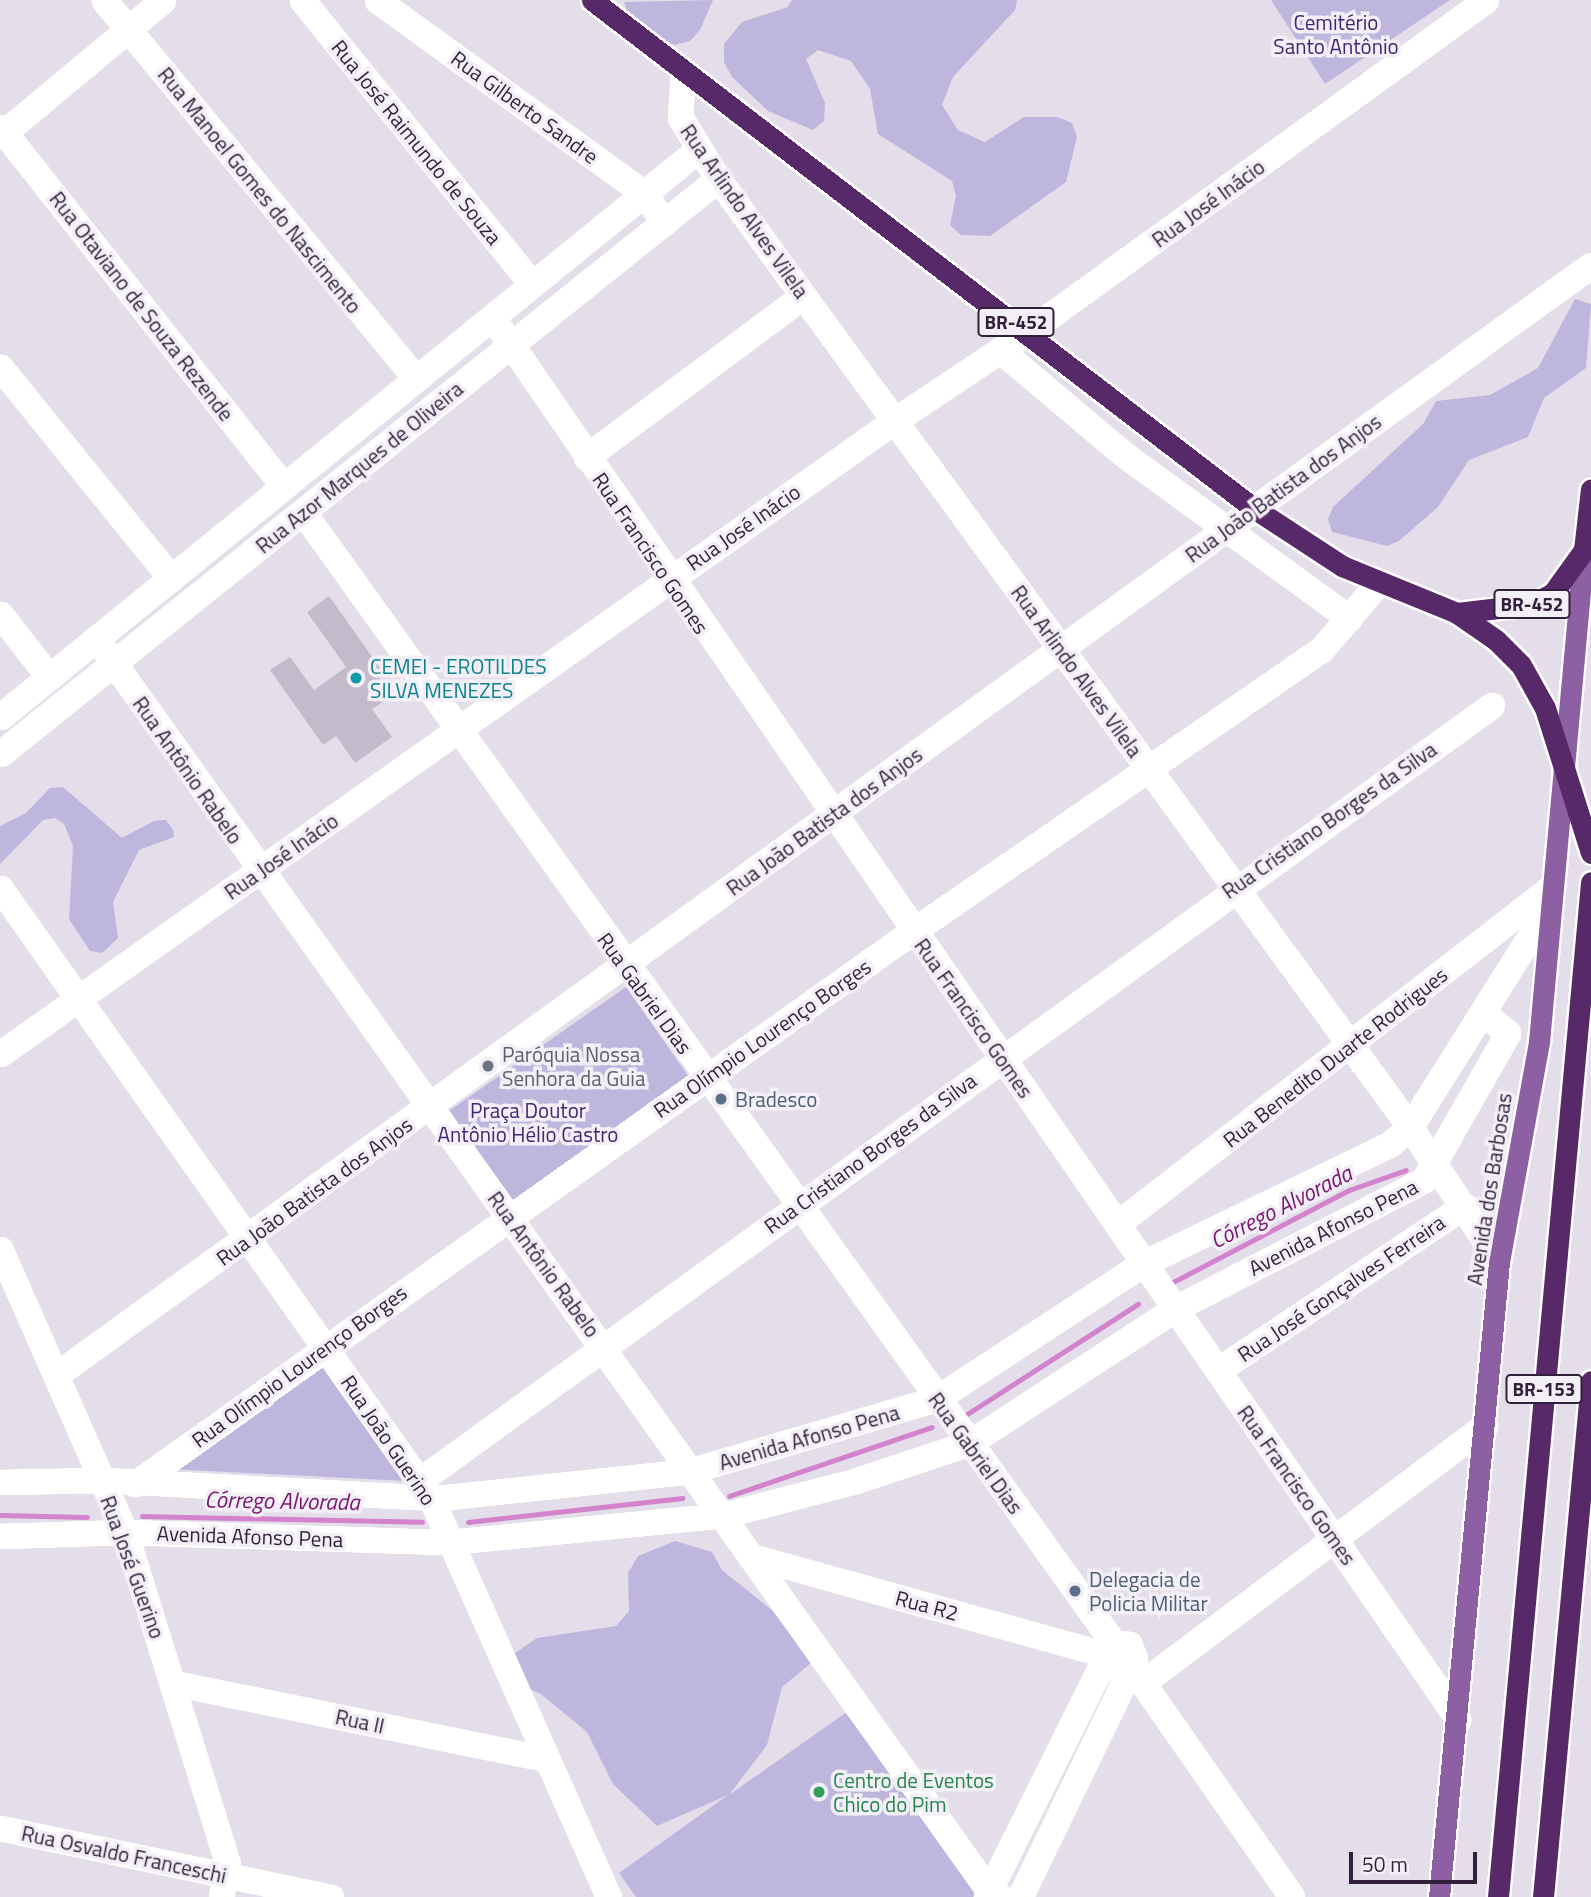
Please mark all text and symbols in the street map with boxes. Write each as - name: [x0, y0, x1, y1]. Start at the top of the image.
- park label: Cemitério Santo Antônio: [1273, 9, 1399, 59]
- street label: Rua José Raimundo de Souza: [327, 35, 507, 249]
- street label: Rua Gilberto Sandre: [447, 45, 603, 169]
- street label: Rua Manoel Gomes do Nascimento: [153, 62, 367, 318]
- street label: Rua Arlindo Alves Vilela: [675, 119, 815, 303]
- street label: Rua José Inácio: [1147, 154, 1269, 252]
- street label: Rua Otaviano de Souza Rezende: [45, 186, 239, 426]
- road number: BR-452: [976, 306, 1056, 338]
- street label: Rua Azor Marques de Oliveira: [250, 376, 468, 558]
- street label: Rua João Batista dos Anjos: [1180, 408, 1386, 568]
- street label: Rua Francisco Gomes: [588, 468, 714, 638]
- street label: Rua José Inácio: [681, 479, 805, 575]
- street label: Rua Arlindo Alves Vilela: [1006, 580, 1148, 762]
- road number: BR-452: [1492, 589, 1572, 620]
- place label: CEMEI - EROTILDES SILVA MENEZES: [370, 653, 547, 703]
- marker: CEMEI - EROTILDES SILVA MENEZES: [348, 670, 364, 686]
- street label: Rua Antônio Rabelo: [128, 692, 248, 848]
- street label: Rua Cristiano Borges da Silva: [1217, 736, 1441, 904]
- street label: Rua João Batista dos Anjos: [721, 741, 927, 901]
- street label: Rua José Inácio: [219, 808, 343, 904]
- street label: Rua Gabriel Dias: [592, 927, 698, 1059]
- street label: Rua Francisco Gomes: [909, 933, 1039, 1103]
- street label: Rua Olímpio Lourenço Borges: [648, 953, 876, 1123]
- street label: Rua Benedito Duarte Rodrigues: [1218, 962, 1452, 1152]
- place label: Paróquia Nossa Senhora da Guia: [502, 1041, 645, 1091]
- marker: Paróquia Nossa Senhora da Guia: [480, 1058, 496, 1074]
- street label: Rua Cristiano Borges da Silva: [759, 1068, 981, 1238]
- place label: Bradesco: [735, 1086, 817, 1112]
- marker: Bradesco: [713, 1091, 729, 1107]
- street label: Avenida dos Barbosas: [1461, 1091, 1517, 1287]
- park label: Praça Doutor Antônio Hélio Castro: [438, 1097, 618, 1147]
- street label: Rua João Batista dos Anjos: [211, 1111, 417, 1271]
- water label: Córrego Alvorada: [1205, 1159, 1357, 1255]
- street label: Avenida Afonso Pena: [1244, 1173, 1422, 1281]
- street label: Rua Antônio Rabelo: [483, 1186, 605, 1342]
- street label: Rua José Gonçalves Ferreira: [1233, 1209, 1449, 1367]
- street label: Rua Olímpio Lourenço Borges: [187, 1280, 411, 1452]
- street label: Rua João Guerino: [336, 1370, 442, 1510]
- road number: BR-153: [1504, 1373, 1584, 1404]
- street label: Rua Gabriel Dias: [923, 1387, 1029, 1519]
- street label: Avenida Afonso Pena: [716, 1399, 902, 1475]
- street label: Rua Francisco Gomes: [1232, 1400, 1362, 1570]
- water label: Córrego Alvorada: [204, 1486, 360, 1516]
- street label: Rua José Guerino: [95, 1492, 171, 1642]
- street label: Avenida Afonso Pena: [156, 1520, 344, 1552]
- place label: Delegacia de Policia Militar: [1089, 1566, 1208, 1616]
- marker: Delegacia de Policia Militar: [1067, 1583, 1083, 1599]
- street label: Rua R2: [893, 1585, 961, 1625]
- street label: Rua II: [333, 1704, 387, 1738]
- place label: Centro de Eventos Chico do Pim: [833, 1767, 994, 1817]
- marker: Centro de Eventos Chico do Pim: [811, 1784, 827, 1800]
- street label: Rua Osvaldo Franceschi: [19, 1820, 229, 1888]
- scale bar: [1353, 1838, 1481, 1882]
- text: 50 m: [1362, 1848, 1408, 1880]

